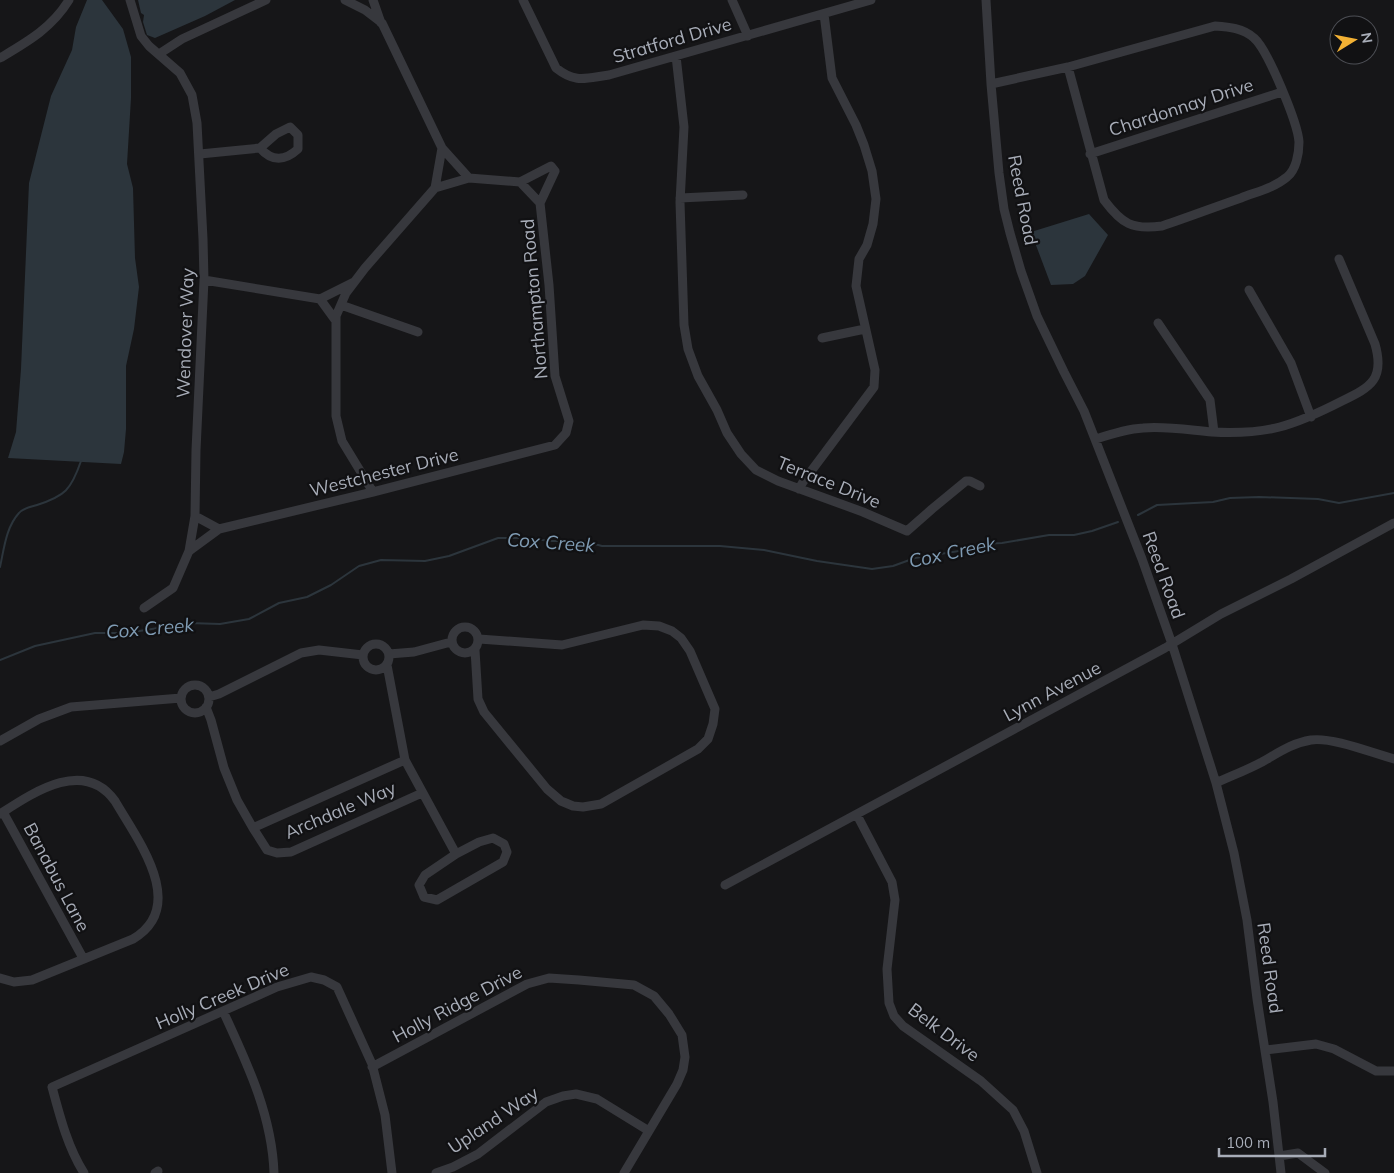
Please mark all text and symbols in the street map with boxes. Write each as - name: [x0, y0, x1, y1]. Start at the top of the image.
- street label: Stratford Drive: [610, 12, 734, 68]
- north arrow: [1329, 15, 1379, 65]
- text: N: [1357, 31, 1377, 45]
- street label: Chardonnay Drive: [1106, 73, 1256, 141]
- street label: Reed Road: [1003, 153, 1043, 247]
- street label: Northampton Road: [516, 218, 552, 380]
- street label: Wendover Way: [171, 267, 199, 398]
- street label: Westchester Drive: [307, 442, 461, 502]
- street label: Terrace Drive: [774, 451, 884, 513]
- water label: Cox Creek: [506, 527, 597, 557]
- street label: Reed Road: [1138, 528, 1190, 622]
- water label: Cox Creek: [906, 531, 999, 573]
- water label: Cox Creek: [105, 612, 196, 644]
- street label: Lynn Avenue: [999, 656, 1105, 726]
- street label: Archdale Way: [281, 776, 400, 844]
- street label: Banabus Lane: [19, 819, 95, 935]
- street label: Reed Road: [1252, 921, 1288, 1015]
- street label: Holly Creek Drive: [152, 958, 292, 1034]
- street label: Holly Ridge Drive: [388, 960, 526, 1048]
- street label: Belk Drive: [904, 998, 984, 1066]
- street label: Upland Way: [443, 1081, 543, 1159]
- scale bar: [1219, 1126, 1325, 1158]
- text: 100 m: [1226, 1133, 1270, 1152]

